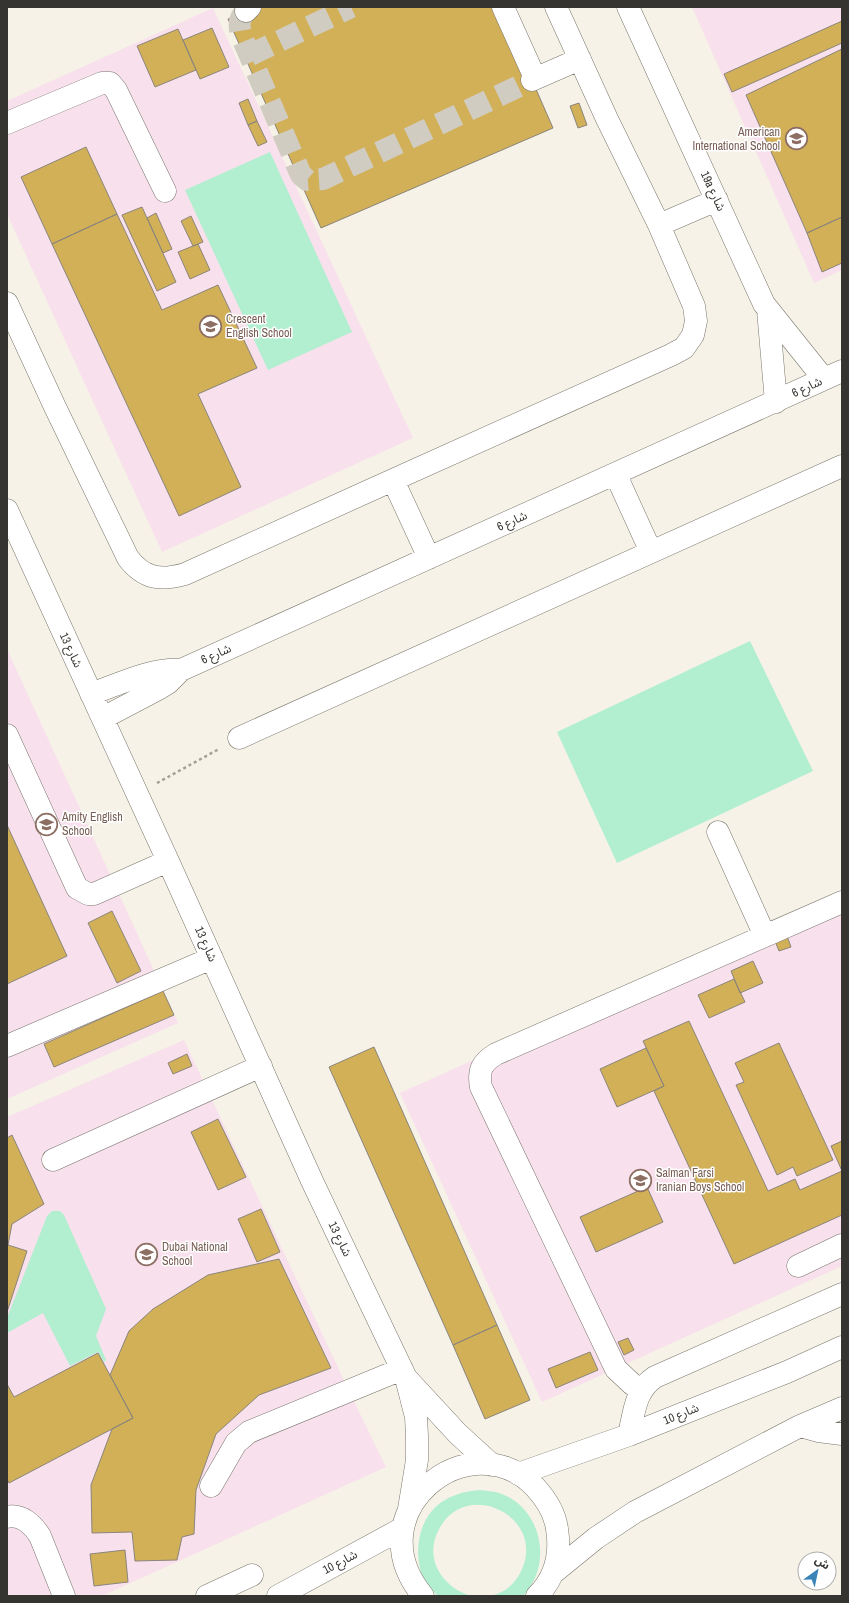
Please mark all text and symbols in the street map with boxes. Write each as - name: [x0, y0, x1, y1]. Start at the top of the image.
- place label: American International School: [692, 124, 780, 154]
- school or university icon: American International School: [783, 126, 809, 152]
- street label: 19a شارع: [696, 168, 729, 214]
- place label: Crescent English School: [226, 311, 292, 341]
- school or university icon: Crescent English School: [197, 313, 223, 339]
- street label: شارع 6: [789, 373, 825, 402]
- street label: شارع 6: [494, 507, 530, 536]
- street label: شارع 13: [55, 630, 86, 671]
- street label: شارع 6: [198, 640, 234, 669]
- place label: Amity English School: [61, 809, 123, 839]
- school or university icon: Amity English School: [34, 811, 60, 837]
- street label: شارع 13: [190, 924, 221, 965]
- place label: Salman Farsi Iranian Boys School: [656, 1165, 744, 1195]
- school or university icon: Salman Farsi Iranian Boys School: [628, 1167, 654, 1193]
- street label: شارع 13: [324, 1219, 355, 1260]
- place label: Dubai National School: [162, 1239, 228, 1269]
- school or university icon: Dubai National School: [133, 1241, 159, 1267]
- street label: شارع 10: [661, 1400, 702, 1429]
- street label: شارع 10: [320, 1546, 361, 1579]
- north arrow: [797, 1551, 837, 1591]
- text: ش: [812, 1553, 833, 1573]

